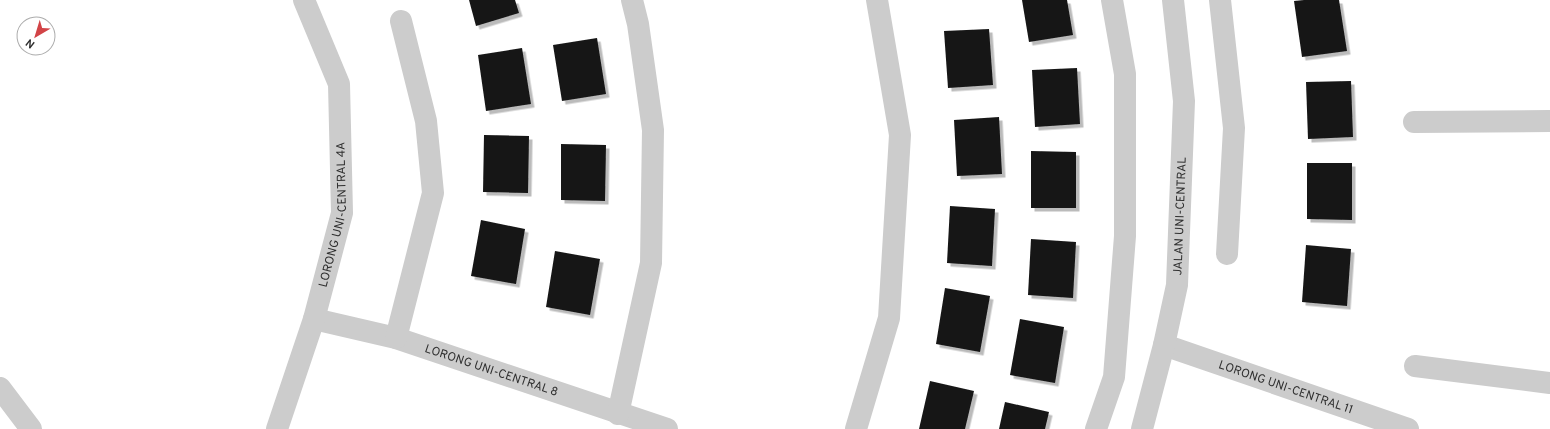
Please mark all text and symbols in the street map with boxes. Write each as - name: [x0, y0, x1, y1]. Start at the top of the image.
- north arrow: [16, 16, 56, 56]
- text: N: [23, 35, 38, 51]
- street label: LORONG UNI-CENTRAL 4A: [316, 142, 351, 289]
- street label: JALAN UNI-CENTRAL: [1170, 157, 1191, 276]
- street label: LORONG UNI-CENTRAL 8: [423, 341, 560, 401]
- street label: LORONG UNI-CENTRAL 11: [1216, 357, 1355, 418]

